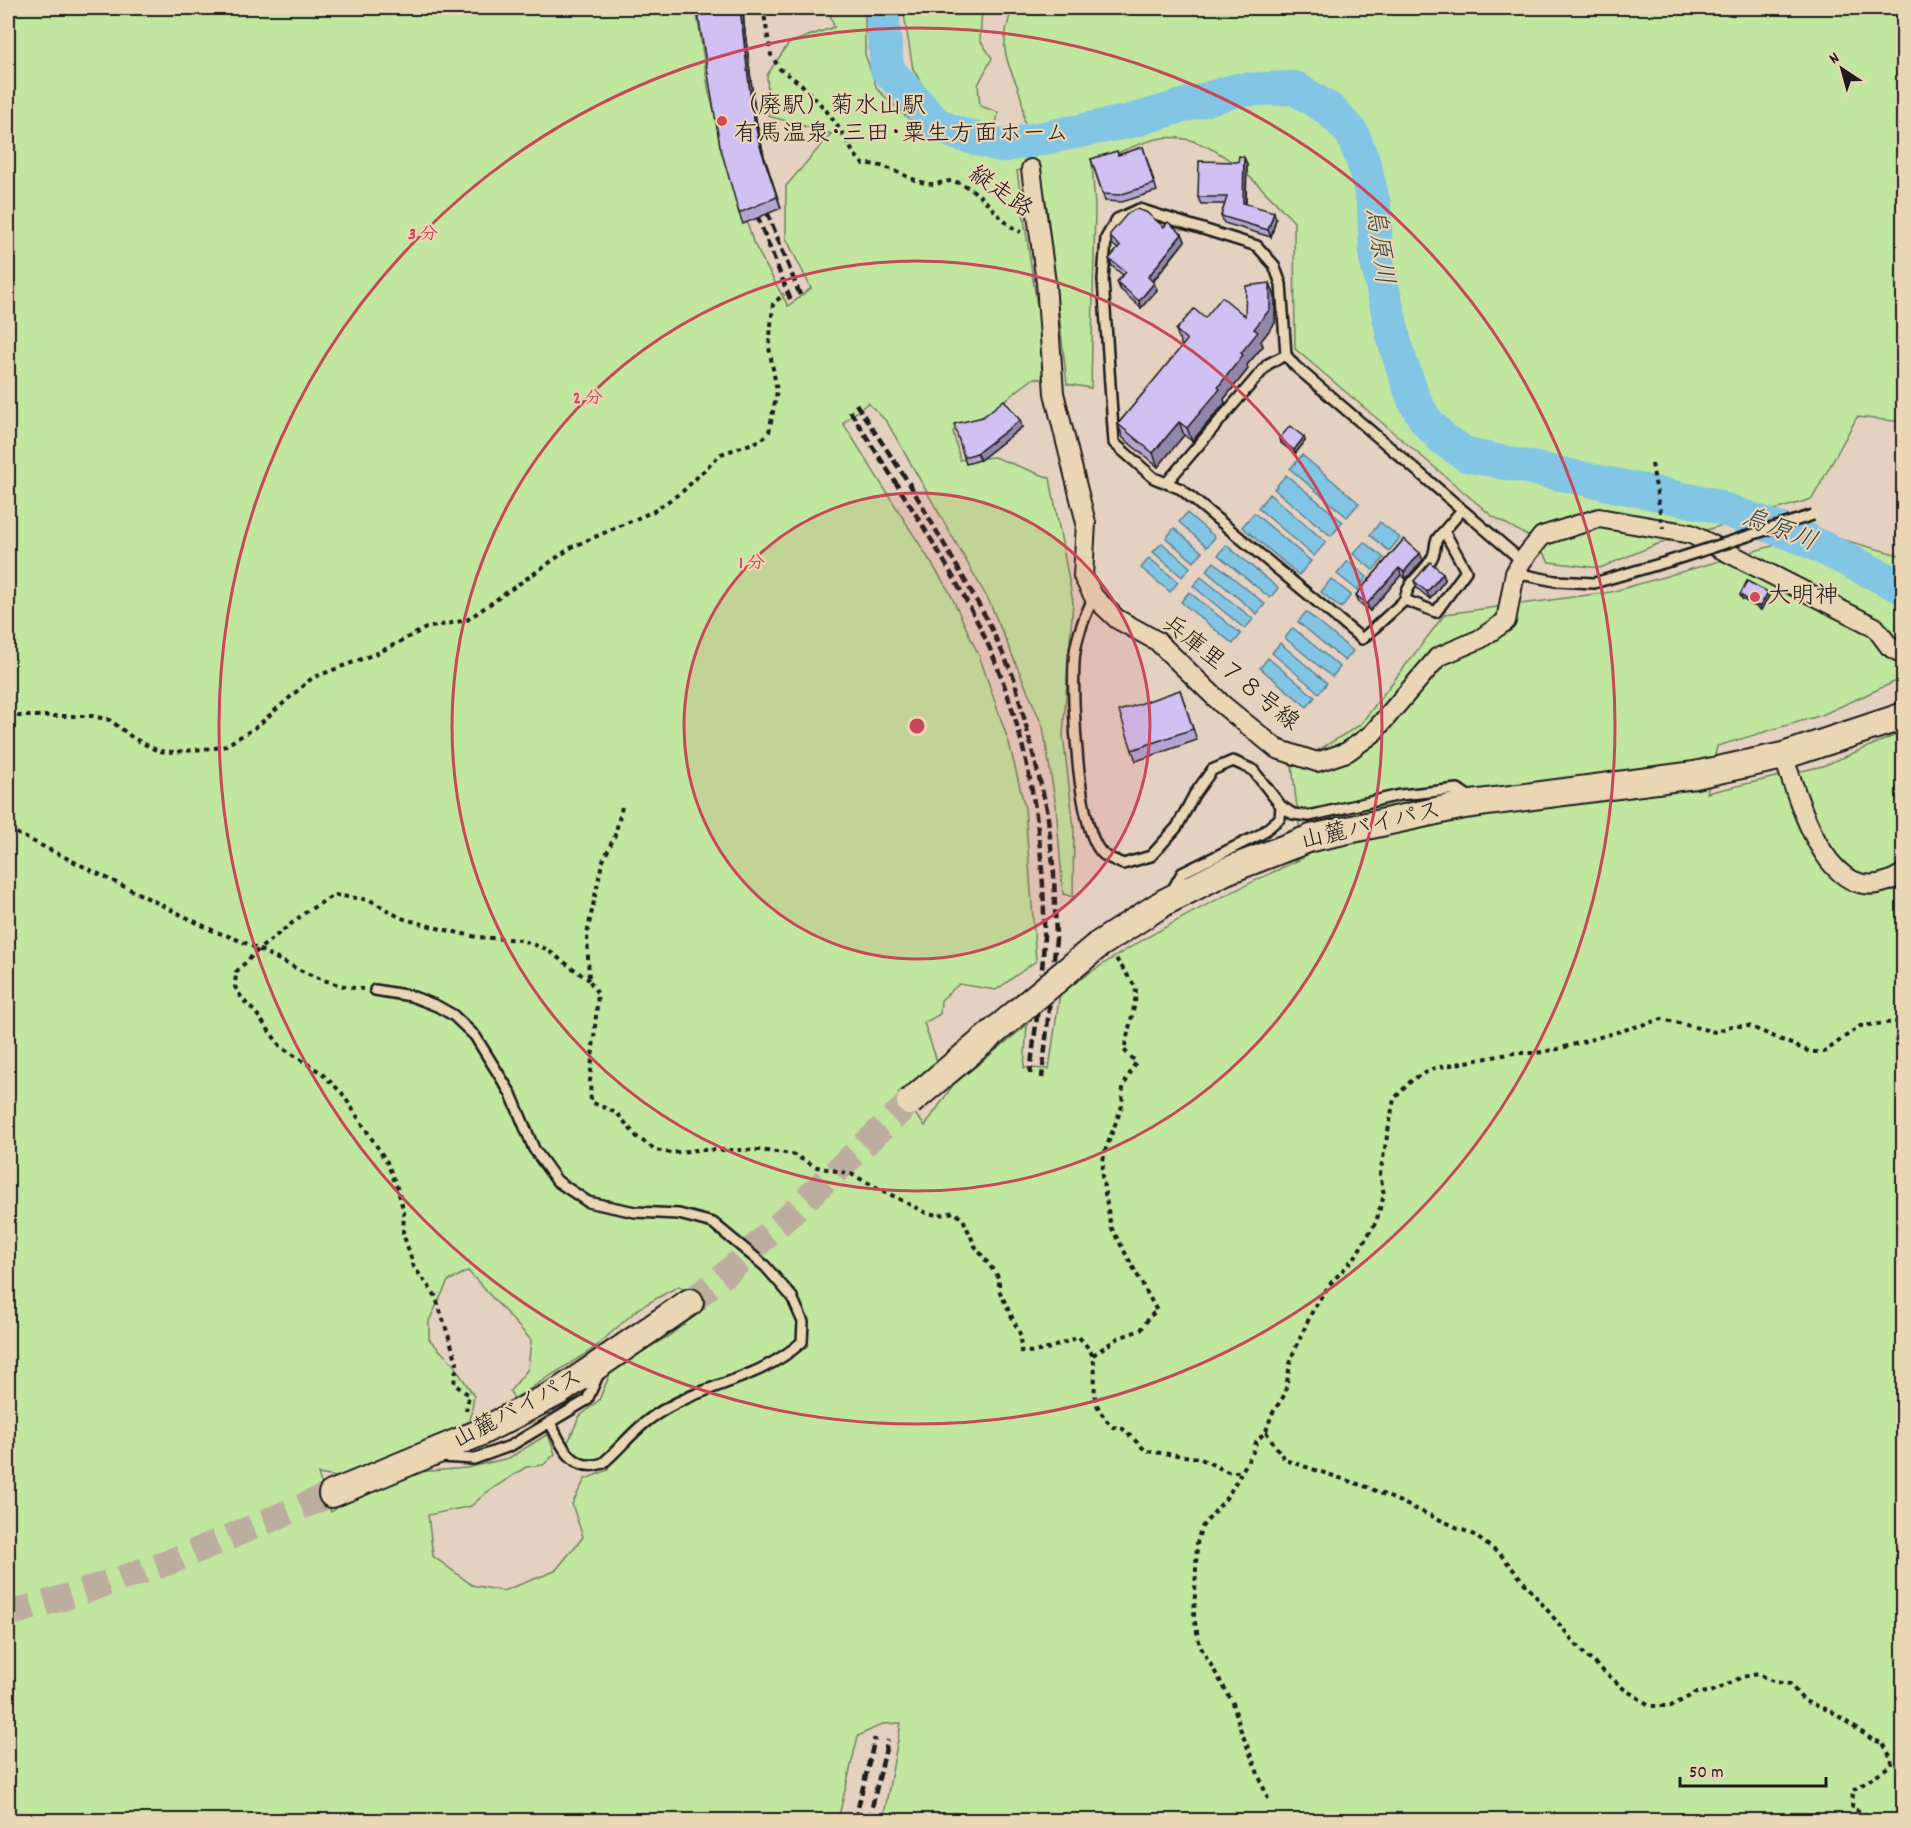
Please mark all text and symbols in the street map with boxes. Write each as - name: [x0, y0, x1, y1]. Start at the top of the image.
- north arrow: [1812, 39, 1872, 99]
- text: N: [1825, 47, 1845, 71]
- place label: （廃駅）菊水山駅 有馬温泉･三田･粟生方面ホーム: [734, 90, 1069, 152]
- marker: （廃駅）菊水山駅 有馬温泉･三田･粟生方面ホーム: [715, 114, 729, 128]
- street label: 縦走路: [961, 158, 1039, 228]
- water label: 烏原川: [1354, 205, 1402, 287]
- text: 3 分: [408, 223, 438, 248]
- text: 2 分: [573, 387, 603, 412]
- water label: 烏原川: [1736, 500, 1822, 562]
- text: 1 分: [739, 552, 765, 577]
- place label: 大明神: [1767, 580, 1839, 614]
- marker: 大明神: [1748, 590, 1762, 604]
- street label: 兵庫里７８号線: [1154, 608, 1306, 740]
- centre of rings: [907, 716, 927, 736]
- street label: 山麓バイパス: [1297, 794, 1445, 860]
- street label: 山麓バイパス: [447, 1361, 589, 1459]
- scale bar: [1680, 1750, 1826, 1788]
- text: 50 m: [1689, 1761, 1724, 1786]

